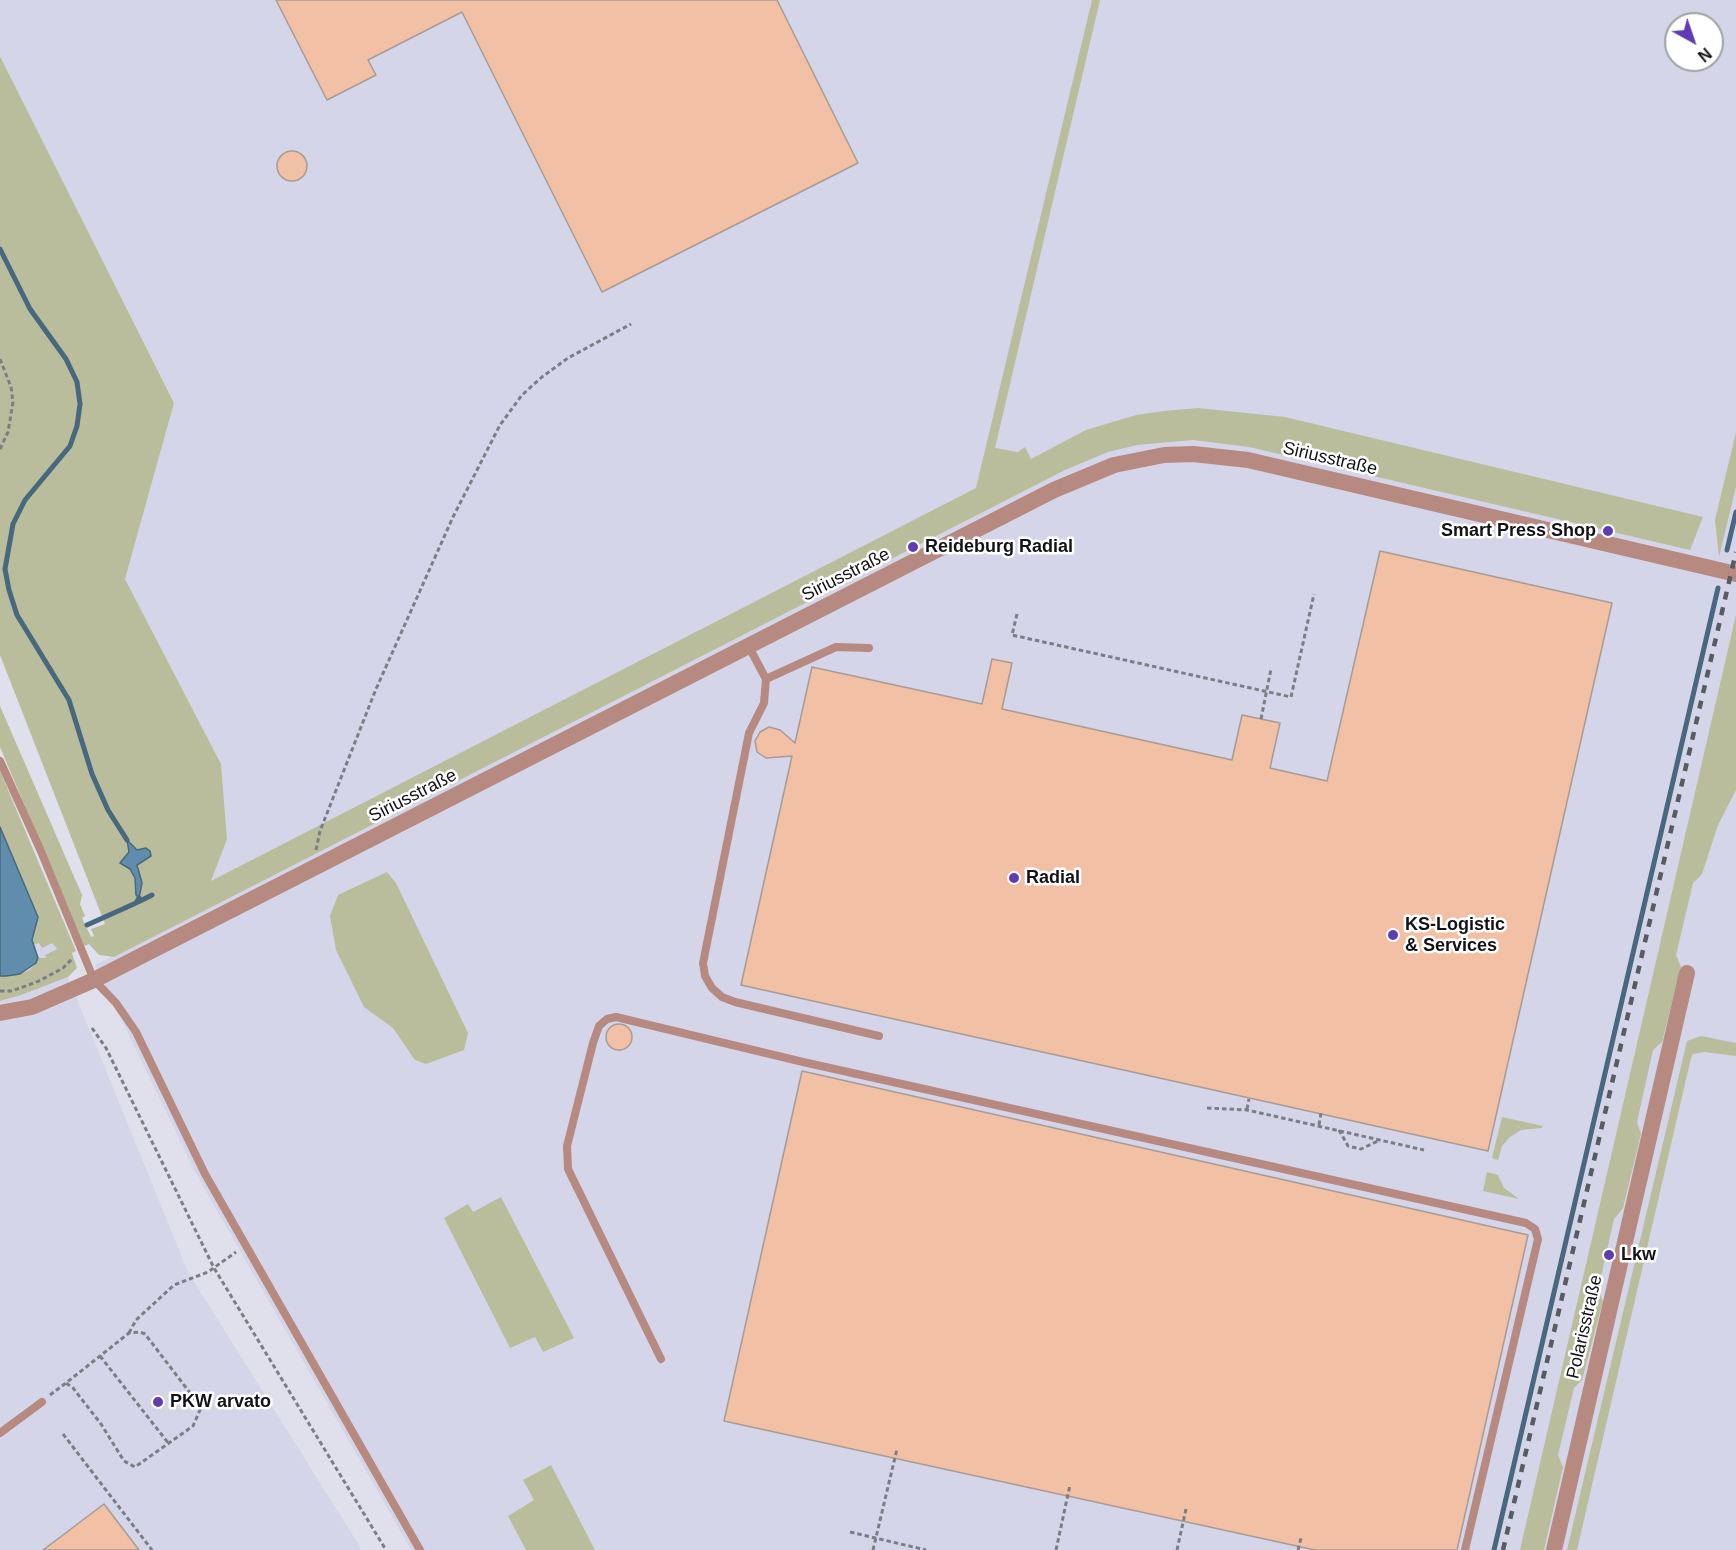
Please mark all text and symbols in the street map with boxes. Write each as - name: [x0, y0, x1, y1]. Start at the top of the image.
- north arrow: [1664, 12, 1724, 72]
- text: N: [1695, 44, 1714, 65]
- street label: Siriusstraße: [1281, 438, 1379, 480]
- place label: Smart Press Shop: [1441, 520, 1596, 542]
- marker: Smart Press Shop: [1601, 524, 1615, 538]
- place label: Reideburg Radial: [925, 536, 1073, 558]
- marker: Reideburg Radial: [906, 540, 920, 554]
- street label: Siriusstraße: [798, 544, 894, 606]
- street label: Siriusstraße: [365, 765, 461, 827]
- place label: Radial: [1026, 867, 1080, 889]
- marker: Radial: [1007, 871, 1021, 885]
- place label: KS-Logistic & Services: [1405, 914, 1505, 956]
- marker: KS-Logistic & Services: [1386, 928, 1400, 942]
- place label: Lkw: [1621, 1244, 1656, 1266]
- marker: Lkw: [1602, 1248, 1616, 1262]
- street label: Polarisstraße: [1563, 1273, 1607, 1381]
- place label: PKW arvato: [170, 1391, 271, 1413]
- marker: PKW arvato: [151, 1395, 165, 1409]

